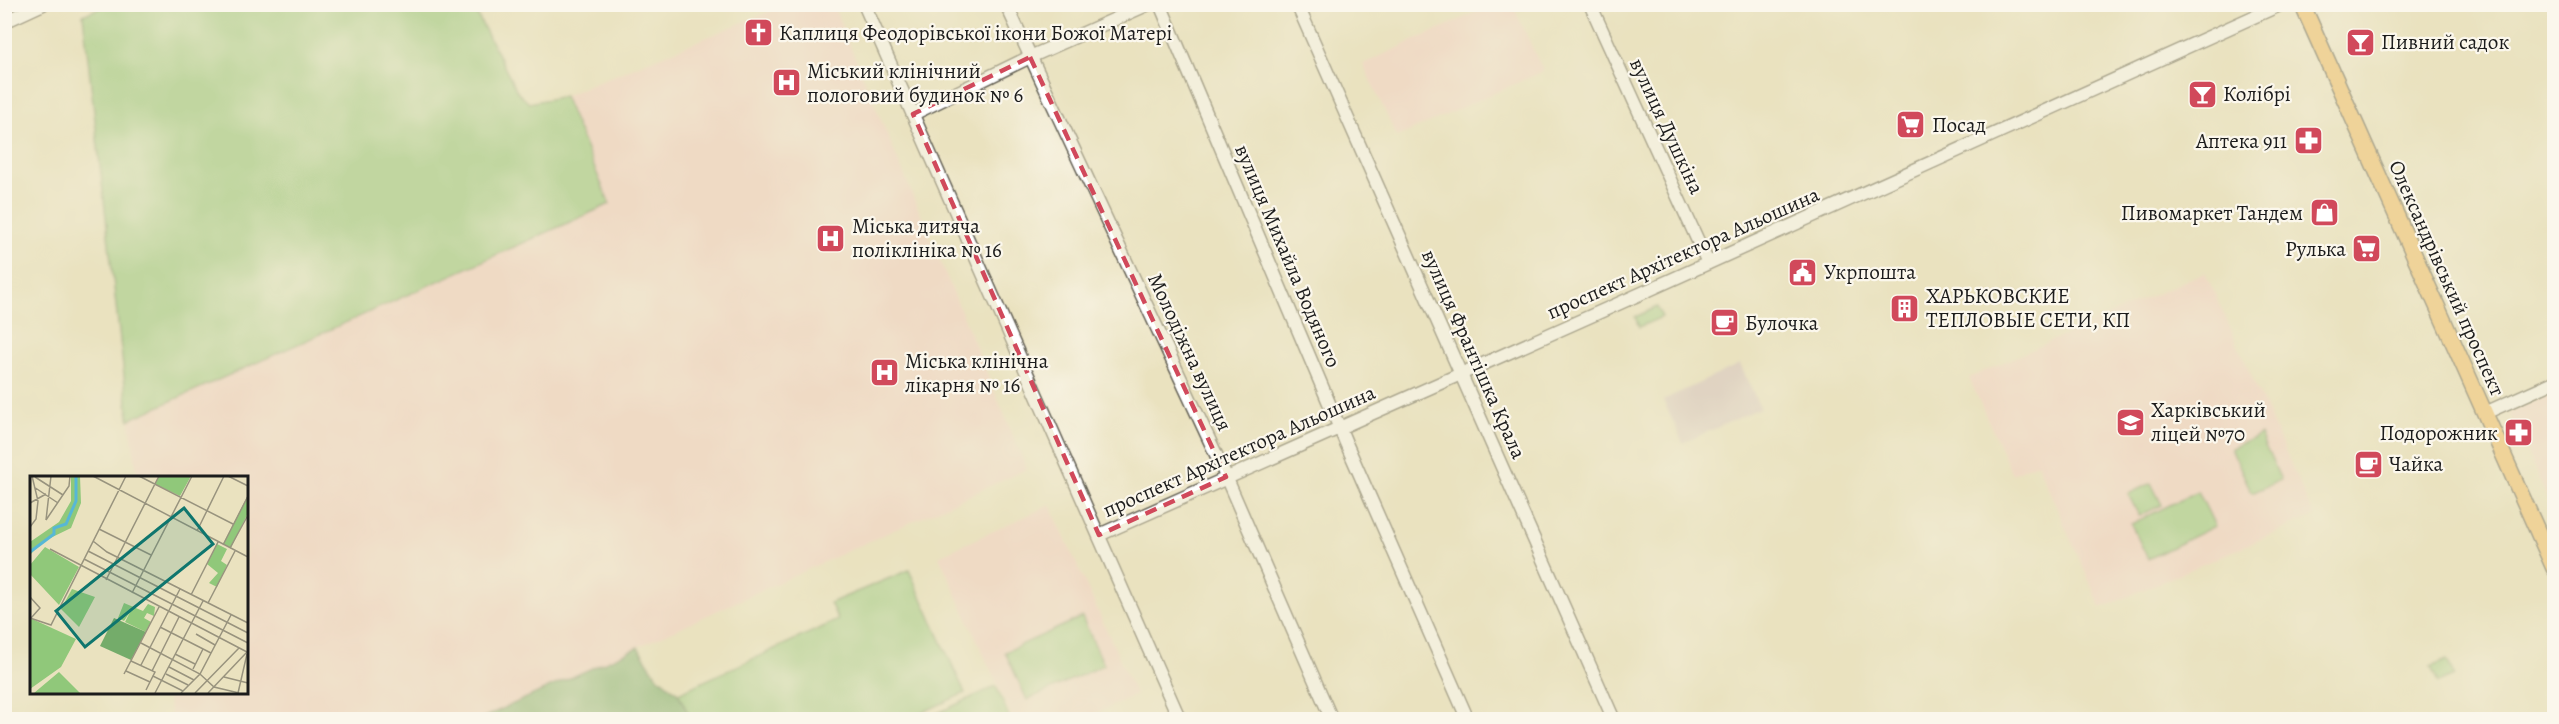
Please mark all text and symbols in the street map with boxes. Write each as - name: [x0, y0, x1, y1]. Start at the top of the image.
- church icon: Каплиця Феодорівської ікони Божої Матері: [742, 17, 774, 49]
- place label: Каплиця Феодорівської ікони Божої Матері: [779, 19, 1173, 47]
- bar icon: Пивний садок: [2344, 26, 2376, 58]
- place label: Пивний садок: [2381, 28, 2509, 56]
- street label: вулиця Душкіна: [1623, 53, 1711, 199]
- place label: Міський клінічний пологовий будинок № 6: [807, 57, 1024, 109]
- hospital icon: Міський клінічний пологовий будинок № 6: [770, 67, 802, 99]
- bar icon: Колібрі: [2186, 78, 2218, 110]
- place label: Колібрі: [2223, 80, 2291, 108]
- supermarket icon: Посад: [1895, 109, 1927, 141]
- place label: Посад: [1932, 111, 1986, 139]
- pharmacy icon: Аптека 911: [2292, 125, 2324, 157]
- place label: Аптека 911: [2195, 127, 2287, 155]
- street label: вулиця Михайла Водяного: [1228, 140, 1348, 372]
- street label: Олександрівський проспект: [2382, 156, 2512, 400]
- street label: проспект Архітектора Альошина: [1542, 180, 1824, 326]
- shop icon: Пивомаркет Тандем: [2308, 197, 2340, 229]
- place label: Пивомаркет Тандем: [2121, 199, 2303, 227]
- place label: Міська дитяча поліклініка № 16: [852, 212, 1002, 264]
- hospital icon: Міська дитяча поліклініка № 16: [815, 222, 847, 254]
- supermarket icon: Рулька: [2351, 233, 2383, 265]
- place label: Рулька: [2285, 235, 2346, 263]
- street label: вулиця Франтішка Крала: [1415, 245, 1533, 463]
- public building icon: Укрпошта: [1787, 256, 1819, 288]
- place label: Укрпошта: [1824, 258, 1916, 286]
- street label: Молодіжна вулиця: [1141, 269, 1239, 435]
- place label: ХАРЬКОВСКИЕ ТЕПЛОВЫЕ СЕТИ, КП: [1926, 282, 2130, 334]
- building icon: ХАРЬКОВСКИЕ ТЕПЛОВЫЕ СЕТИ, КП: [1889, 292, 1921, 324]
- cafe icon: Булочка: [1708, 307, 1740, 339]
- place label: Булочка: [1745, 309, 1819, 337]
- place label: Міська клінічна лікарня № 16: [905, 347, 1049, 399]
- hospital icon: Міська клінічна лікарня № 16: [868, 357, 900, 389]
- street label: проспект Архітектора Альошина: [1098, 378, 1380, 524]
- place label: Харківський ліцей №70: [2151, 396, 2266, 448]
- school or university icon: Харківський ліцей №70: [2114, 406, 2146, 438]
- pharmacy icon: Подорожник: [2503, 417, 2535, 449]
- place label: Подорожник: [2379, 419, 2498, 447]
- cafe icon: Чайка: [2352, 448, 2384, 480]
- place label: Чайка: [2389, 450, 2444, 478]
- inset map: [30, 476, 248, 694]

